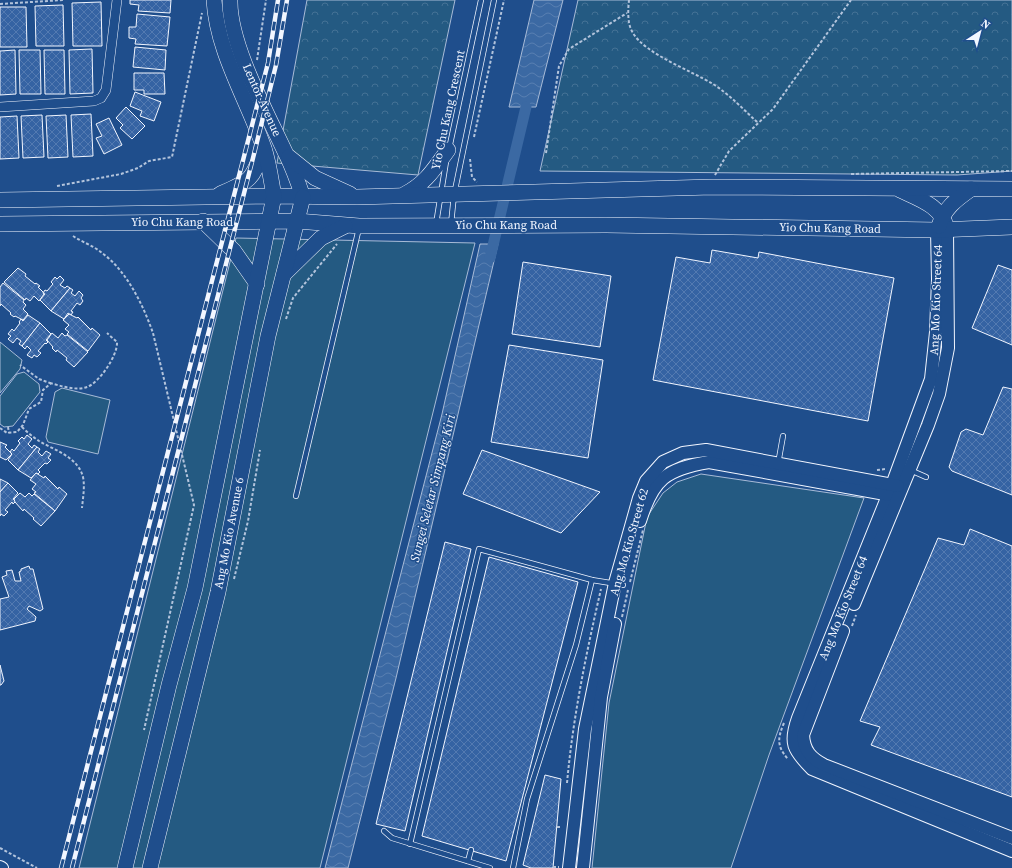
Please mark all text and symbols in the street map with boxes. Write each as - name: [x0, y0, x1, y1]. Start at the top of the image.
- north arrow: [960, 12, 1000, 52]
- text: N: [978, 16, 993, 33]
- street label: Yio Chu Kang Crescent: [428, 49, 469, 171]
- street label: Lentor Avenue: [239, 61, 285, 139]
- street label: Yio Chu Kang Road: [131, 214, 233, 230]
- street label: Yio Chu Kang Road: [455, 217, 557, 233]
- street label: Yio Chu Kang Road: [779, 219, 881, 237]
- street label: Ang Mo Kio Street 64: [926, 244, 946, 356]
- water label: Sungei Seletar Simpang Kiri: [406, 412, 459, 564]
- street label: Ang Mo Kio Avenue 6: [210, 476, 248, 590]
- street label: Ang Mo Kio Street 62: [606, 486, 652, 598]
- street label: Ang Mo Kio Street 64: [815, 554, 871, 662]

